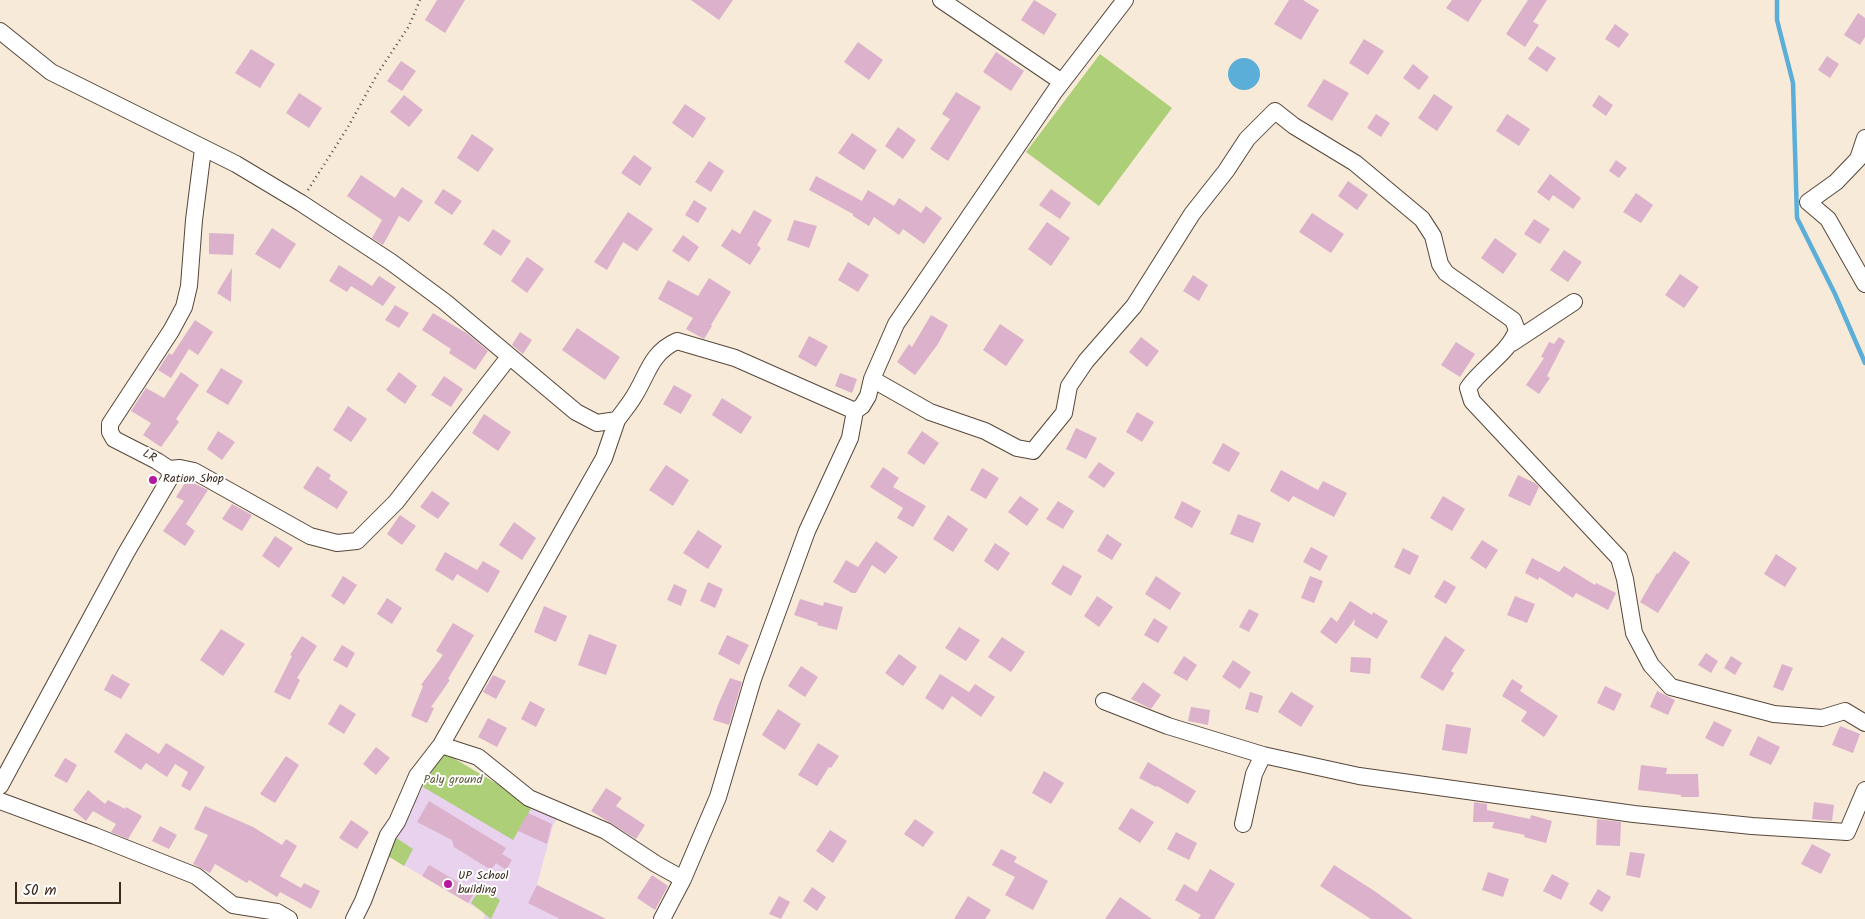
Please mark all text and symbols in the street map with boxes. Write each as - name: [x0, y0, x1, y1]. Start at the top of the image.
- street label: LR: [140, 447, 158, 467]
- place label: Ration Shop: [163, 473, 224, 487]
- marker: Ration Shop: [147, 474, 159, 486]
- park label: Paly ground: [424, 774, 482, 788]
- place label: UP School building: [458, 870, 508, 898]
- scale bar: [18, 872, 124, 904]
- marker: UP School building: [442, 878, 454, 890]
- text: 50 m: [23, 879, 57, 903]

